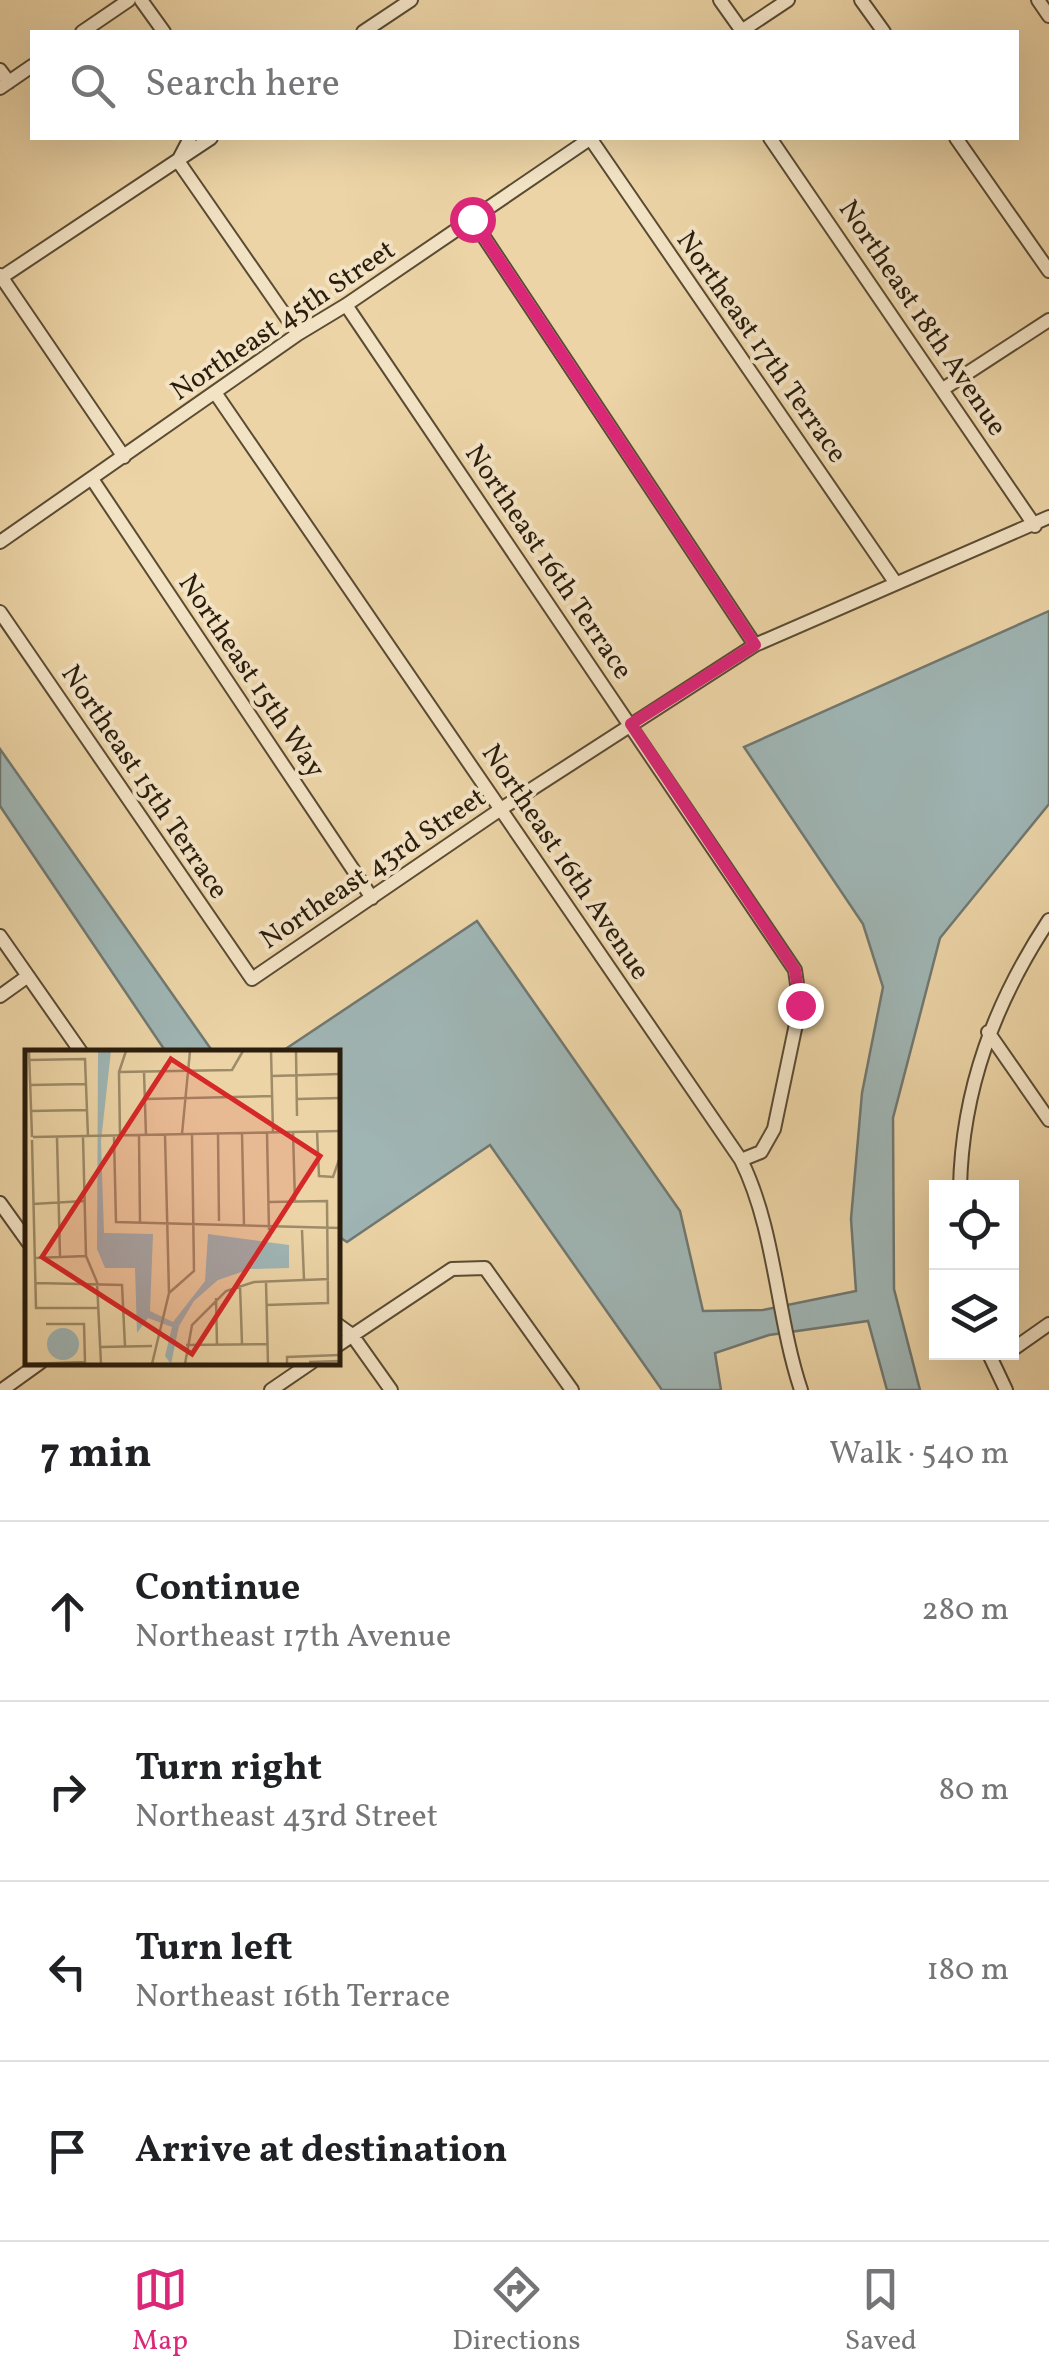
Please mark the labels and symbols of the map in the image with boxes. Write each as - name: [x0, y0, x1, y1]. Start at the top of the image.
- street label: Northeast 18th Avenue: [828, 193, 1016, 444]
- route start: [450, 197, 496, 243]
- street label: Northeast 17th Terrace: [666, 224, 856, 471]
- street label: Northeast 45th Street: [163, 231, 403, 411]
- street label: Northeast 16th Terrace: [455, 437, 641, 688]
- street label: Northeast 15th Way: [168, 567, 334, 786]
- street label: Northeast 15th Terrace: [51, 657, 237, 907]
- street label: Northeast 16th Avenue: [471, 737, 659, 988]
- street label: Northeast 43rd Street: [253, 779, 494, 959]
- route end: [778, 983, 824, 1029]
- inset map: [25, 1050, 340, 1365]

